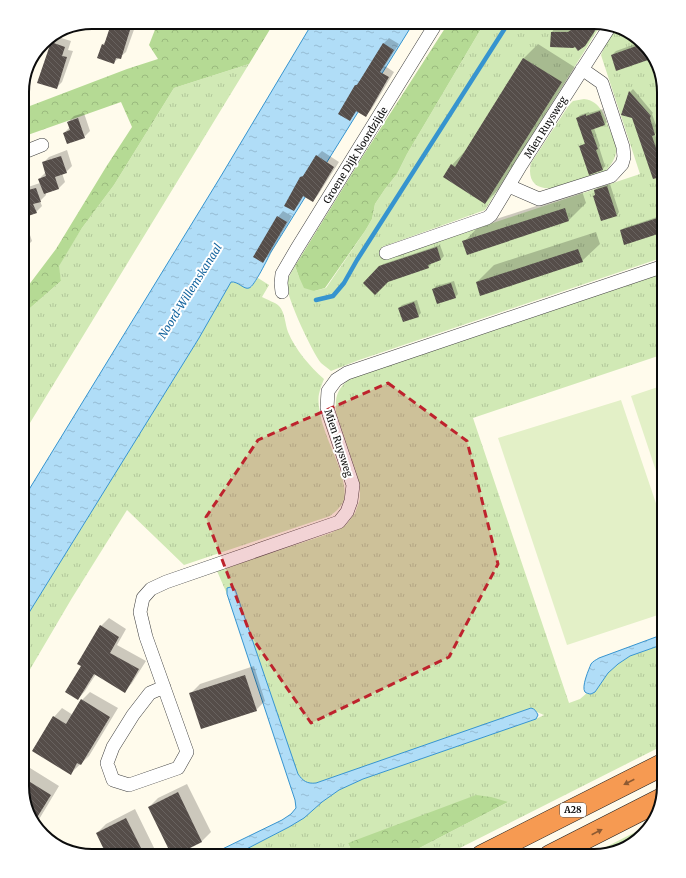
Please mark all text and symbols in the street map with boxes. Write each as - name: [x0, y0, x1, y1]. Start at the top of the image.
- street label: Mien Ruysweg: [521, 94, 570, 161]
- street label: Groene Dijk Noordzijde: [320, 105, 391, 206]
- water label: Noord-Willemskanaal: [155, 241, 225, 341]
- street label: Mien Ruysweg: [321, 408, 356, 479]
- one-way arrow: [623, 779, 635, 785]
- road number: A28: [560, 803, 586, 817]
- one-way arrow: [591, 829, 603, 835]

